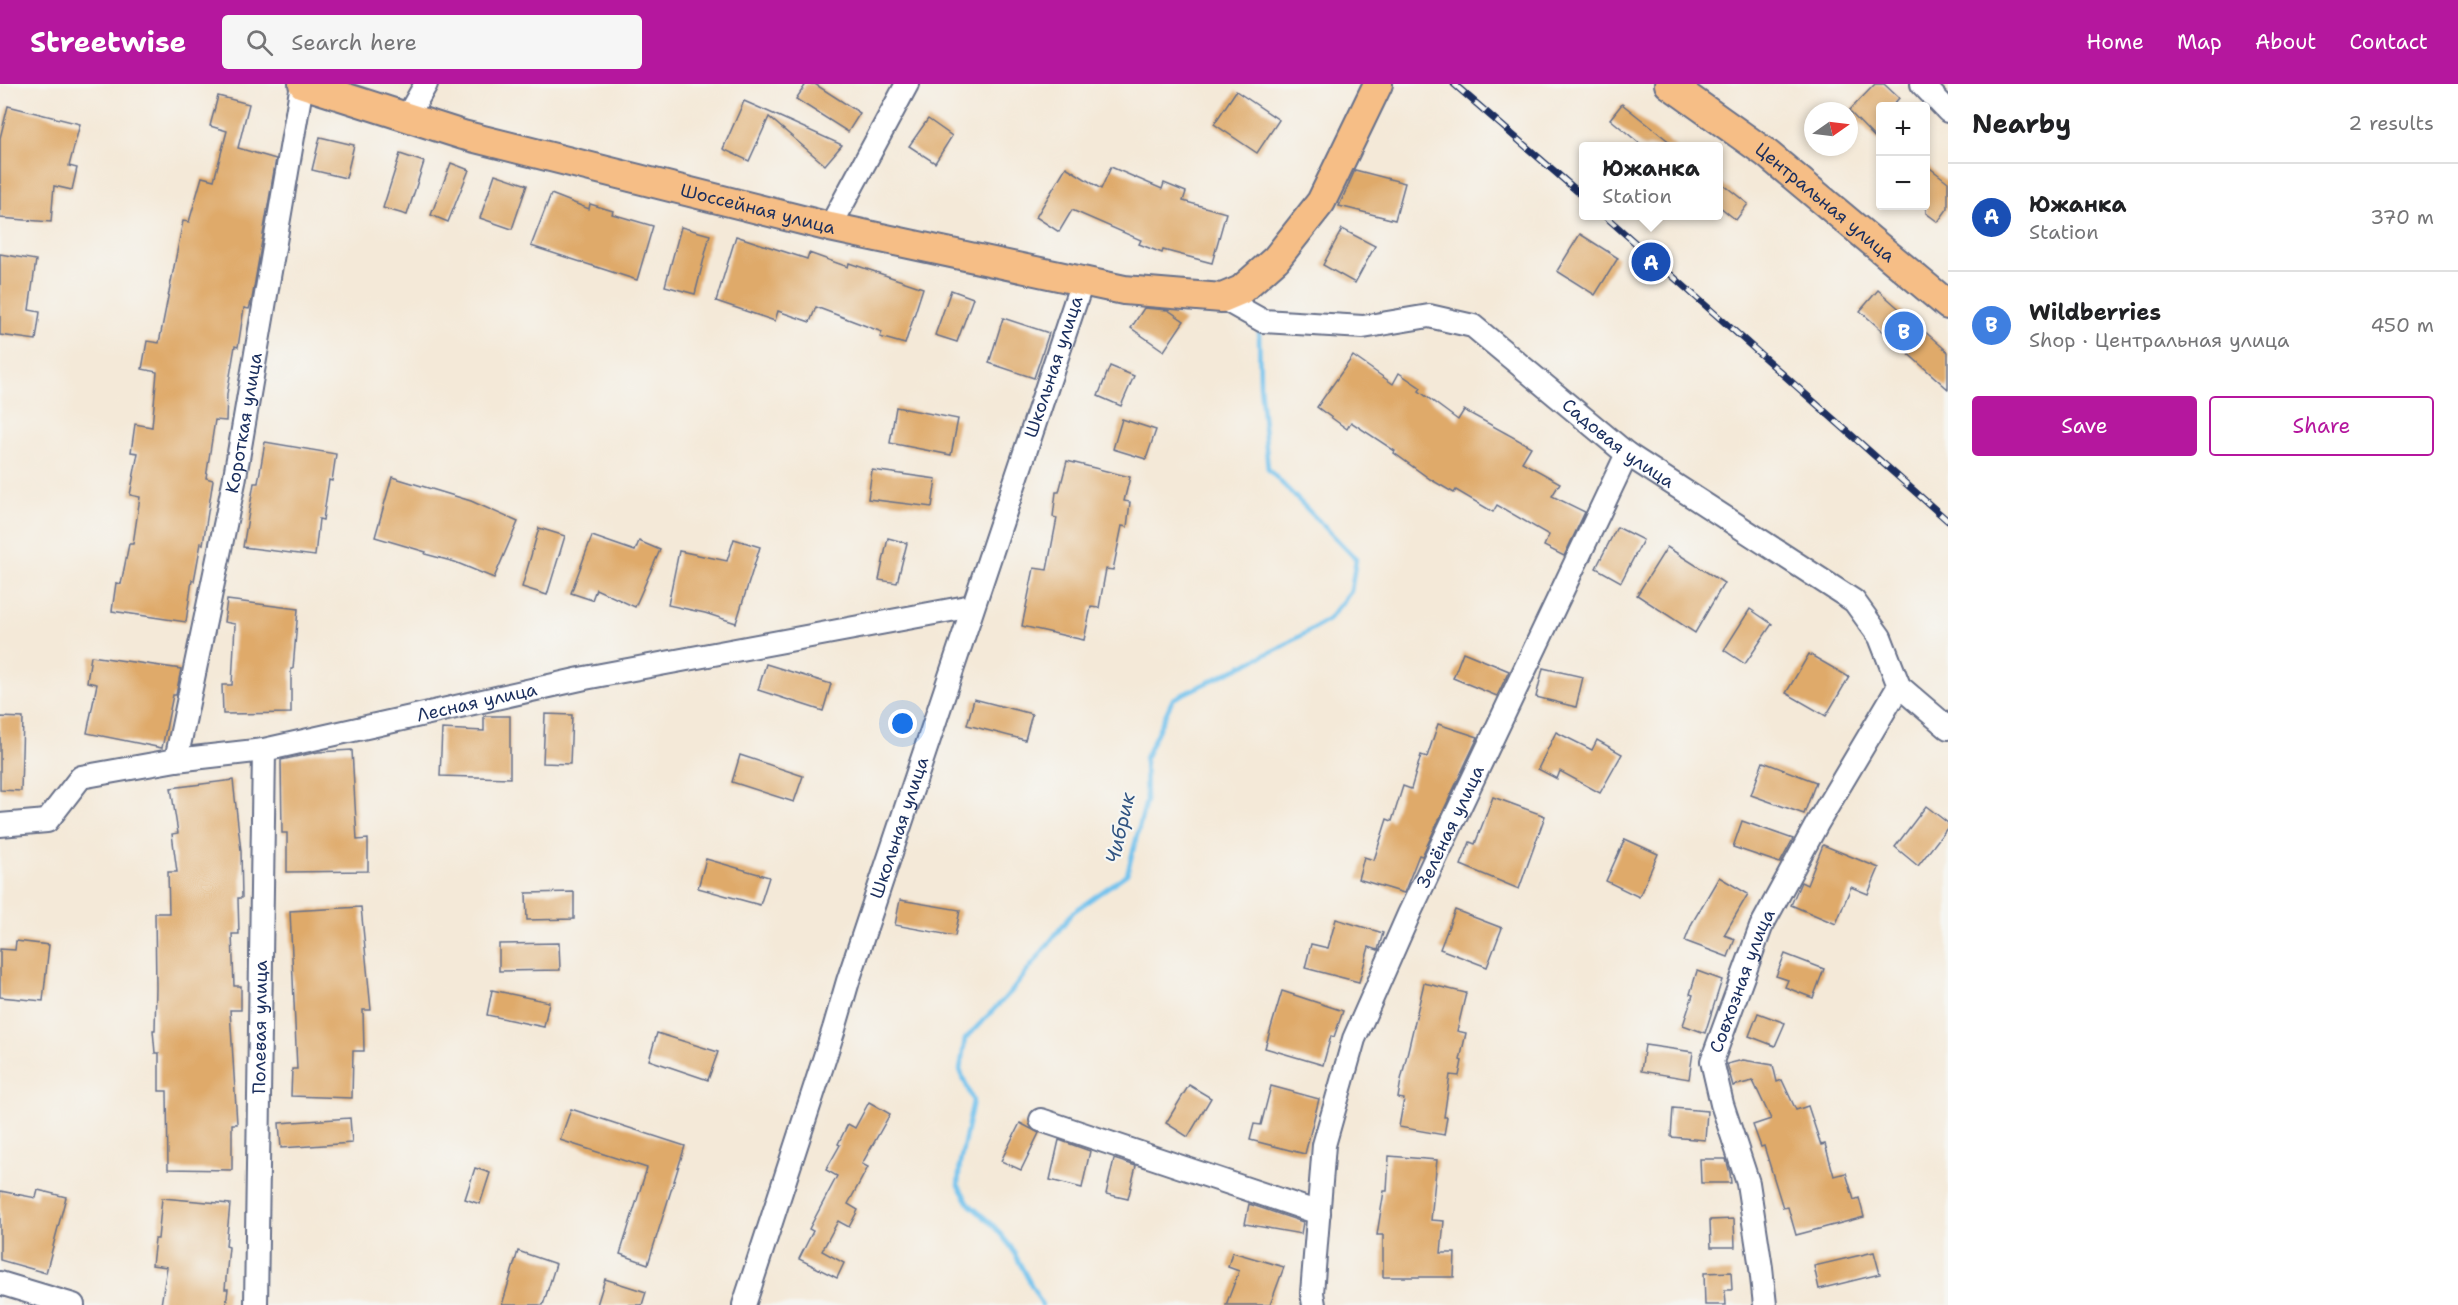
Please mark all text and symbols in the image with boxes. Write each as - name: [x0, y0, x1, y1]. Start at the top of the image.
- search box: [222, 15, 642, 69]
- text: Streetwise: [30, 23, 186, 61]
- icon: search: [243, 26, 276, 59]
- text: Search here: [291, 28, 417, 57]
- text: Home: [2086, 28, 2144, 56]
- text: Map: [2177, 28, 2222, 56]
- text: About: [2255, 28, 2316, 56]
- text: Contact: [2349, 28, 2428, 56]
- north arrow: [1804, 102, 1858, 156]
- map controls: [1876, 102, 1930, 210]
- button: +: [1876, 102, 1930, 156]
- text: Nearby: [1972, 106, 2071, 141]
- text: 2 results: [2348, 110, 2434, 136]
- street label: Центральная улица: [1750, 137, 1900, 268]
- popup: [1579, 142, 1723, 220]
- text: Южанка: [1602, 154, 1700, 183]
- button: −: [1876, 156, 1930, 210]
- street label: Шоссейная улица: [678, 178, 838, 240]
- text: Station: [1602, 183, 1672, 209]
- text: Южанка: [2029, 190, 2127, 219]
- text: A: [1984, 204, 1999, 230]
- text: 370 m: [2370, 204, 2434, 230]
- text: Station: [2029, 219, 2098, 245]
- pin: A: [1632, 240, 1670, 285]
- street label: Школьная улица: [1019, 293, 1089, 441]
- text: Wildberries: [2029, 298, 2161, 327]
- pin: B: [1884, 308, 1924, 354]
- text: B: [1985, 312, 1998, 338]
- text: 450 m: [2370, 312, 2434, 338]
- text: Shop · Центральная улица: [2029, 327, 2289, 353]
- street label: Короткая улица: [220, 351, 268, 495]
- street label: Садовая улица: [1557, 393, 1679, 494]
- button: Save: [1972, 396, 2197, 456]
- button: Share: [2209, 396, 2434, 456]
- street label: Лесная улица: [414, 677, 539, 727]
- your location: [888, 709, 917, 738]
- street label: Школьная улица: [864, 754, 934, 902]
- street label: Зелёная улица: [1411, 761, 1490, 892]
- water label: Чибрик: [1099, 790, 1141, 866]
- street label: Совхозная улица: [1704, 905, 1781, 1056]
- street label: Полевая улица: [247, 960, 273, 1094]

